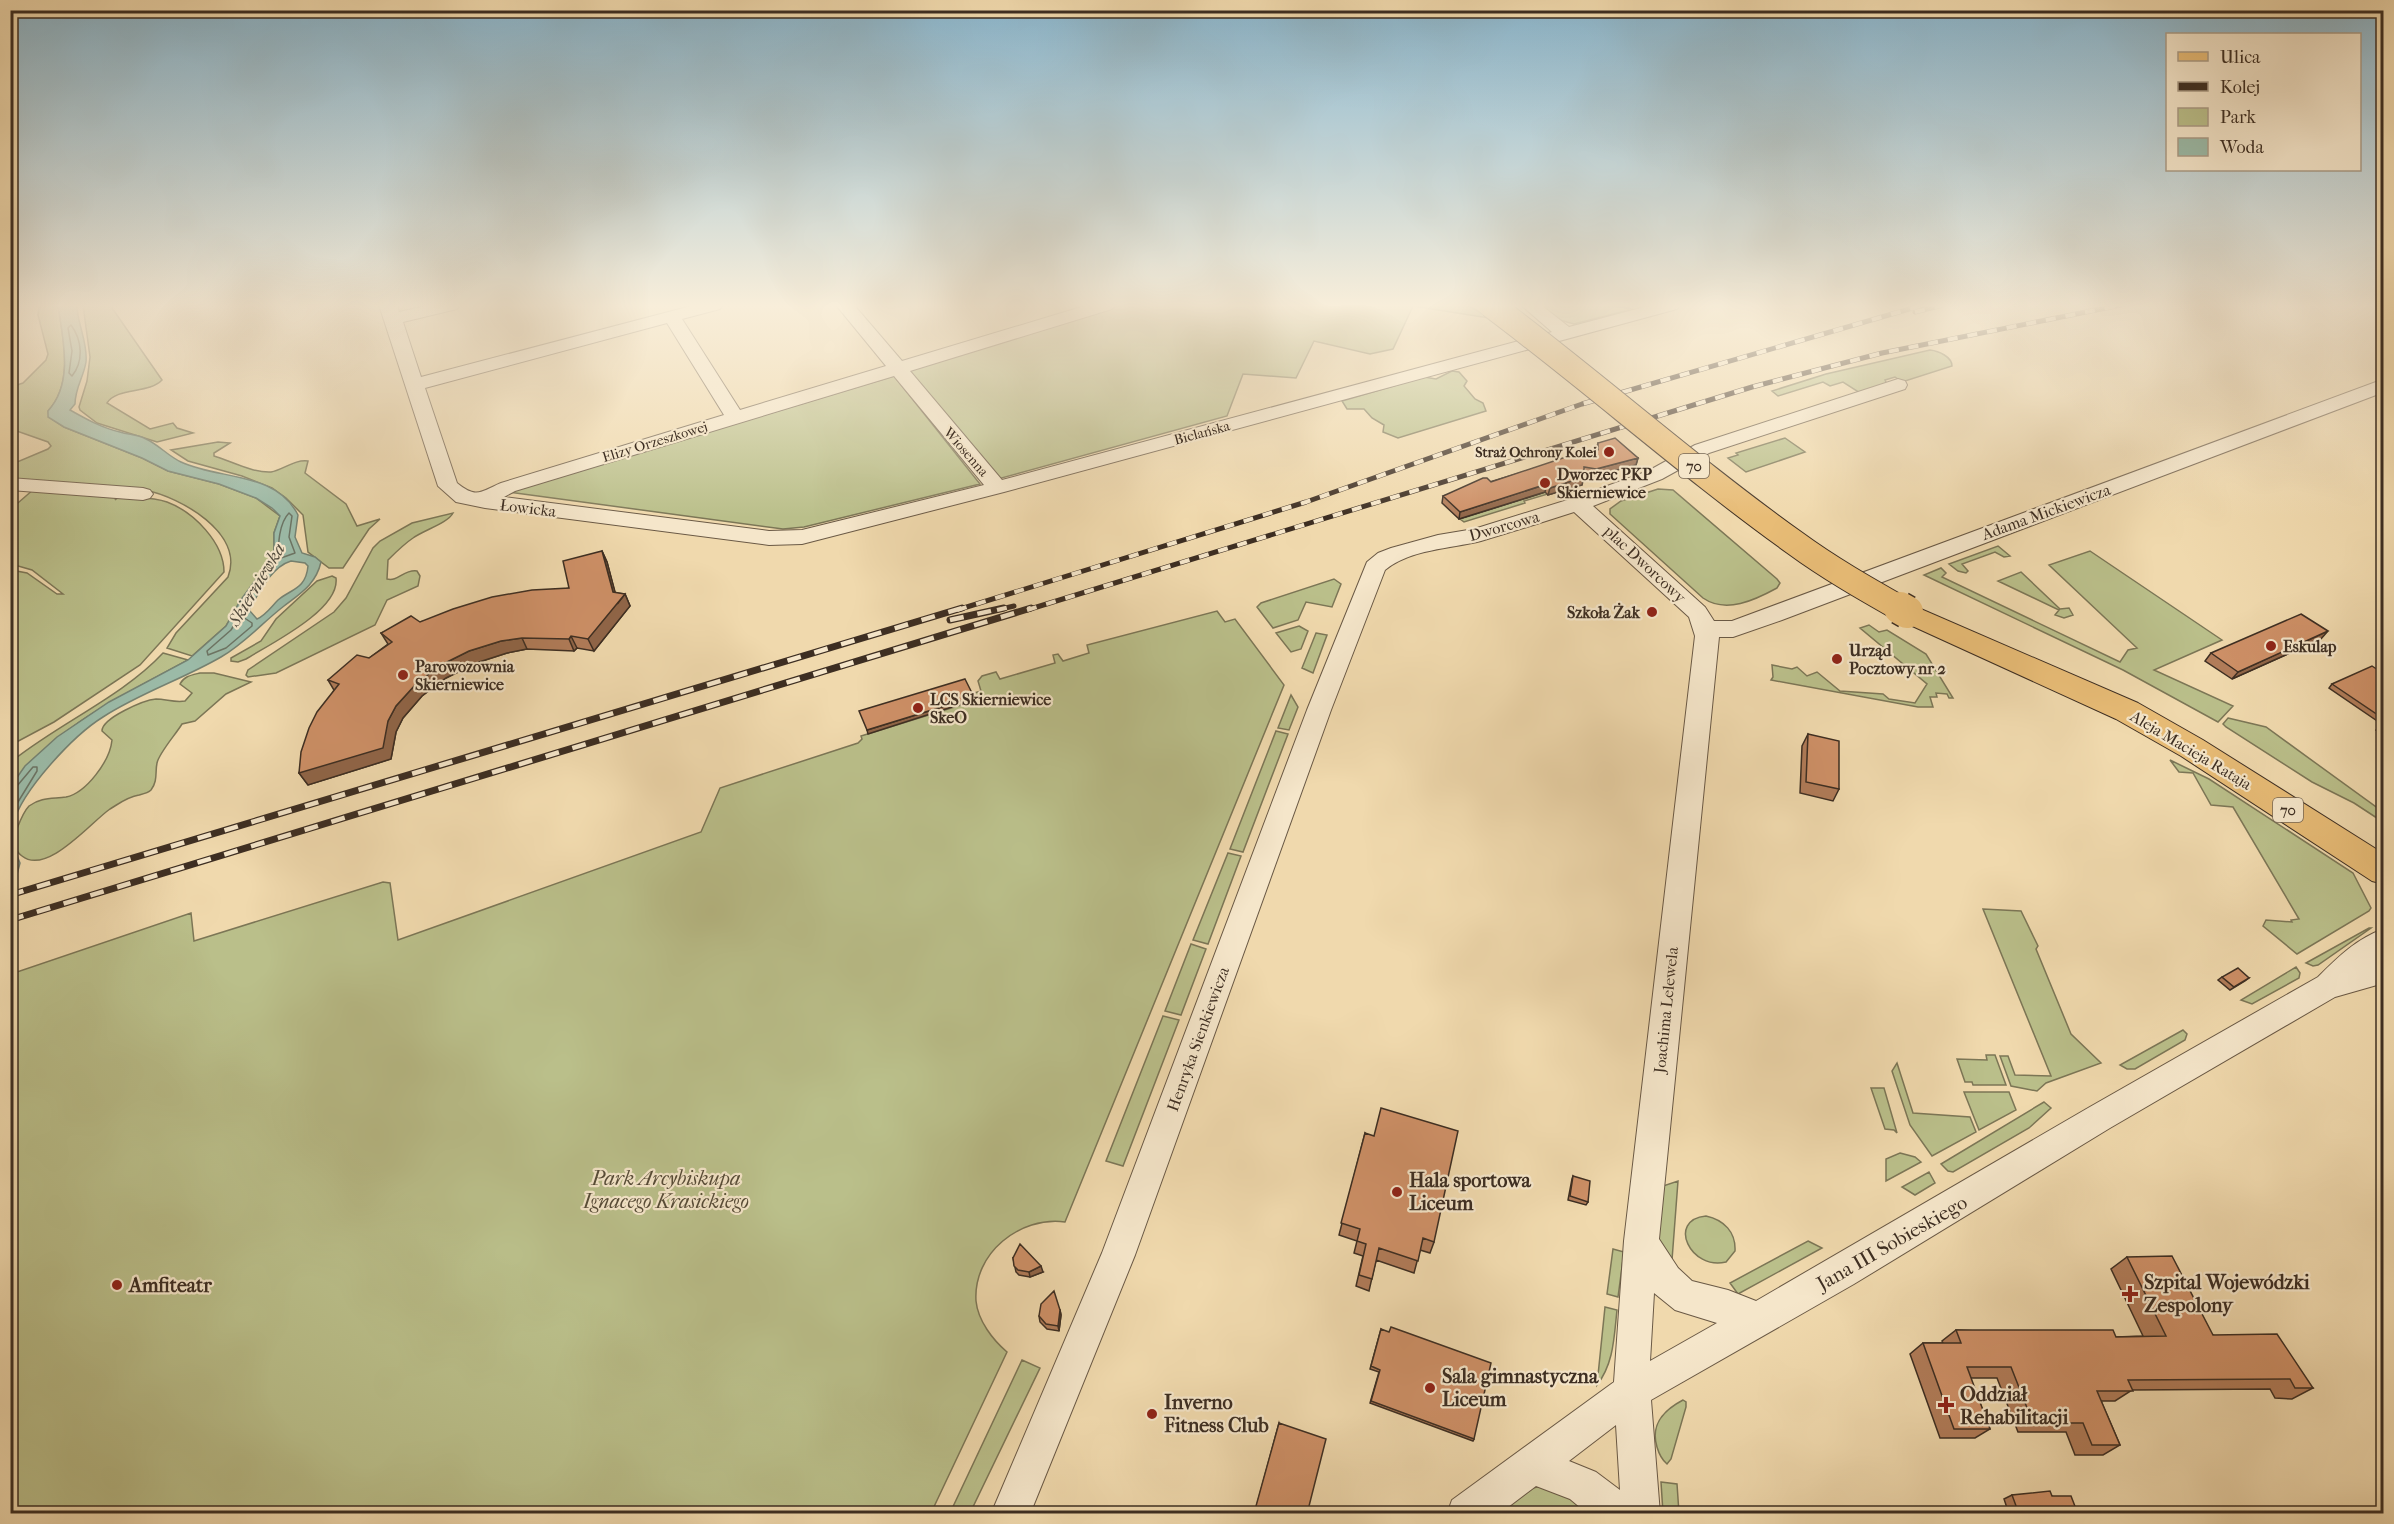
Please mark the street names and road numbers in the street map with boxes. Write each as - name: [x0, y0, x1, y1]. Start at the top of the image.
- street label: Bielańska: [1172, 417, 1232, 449]
- street label: Elizy Orzeszkowej: [600, 418, 710, 466]
- street label: Wiosenna: [939, 423, 992, 480]
- road number: 70: [1679, 454, 1709, 478]
- street label: Adama Mickiewicza: [1978, 480, 2114, 544]
- street label: Łowicka: [499, 495, 558, 521]
- street label: Dworcowa: [1467, 507, 1542, 545]
- street label: plac Dworcowy: [1600, 521, 1690, 607]
- street label: Aleja Macieja Rataja: [2126, 706, 2256, 794]
- road number: 70: [2273, 798, 2303, 822]
- street label: Joachima Lelewela: [1650, 945, 1682, 1076]
- street label: Henryka Sienkiewicza: [1163, 963, 1233, 1114]
- street label: Jana III Sobieskiego: [1811, 1191, 1971, 1296]

